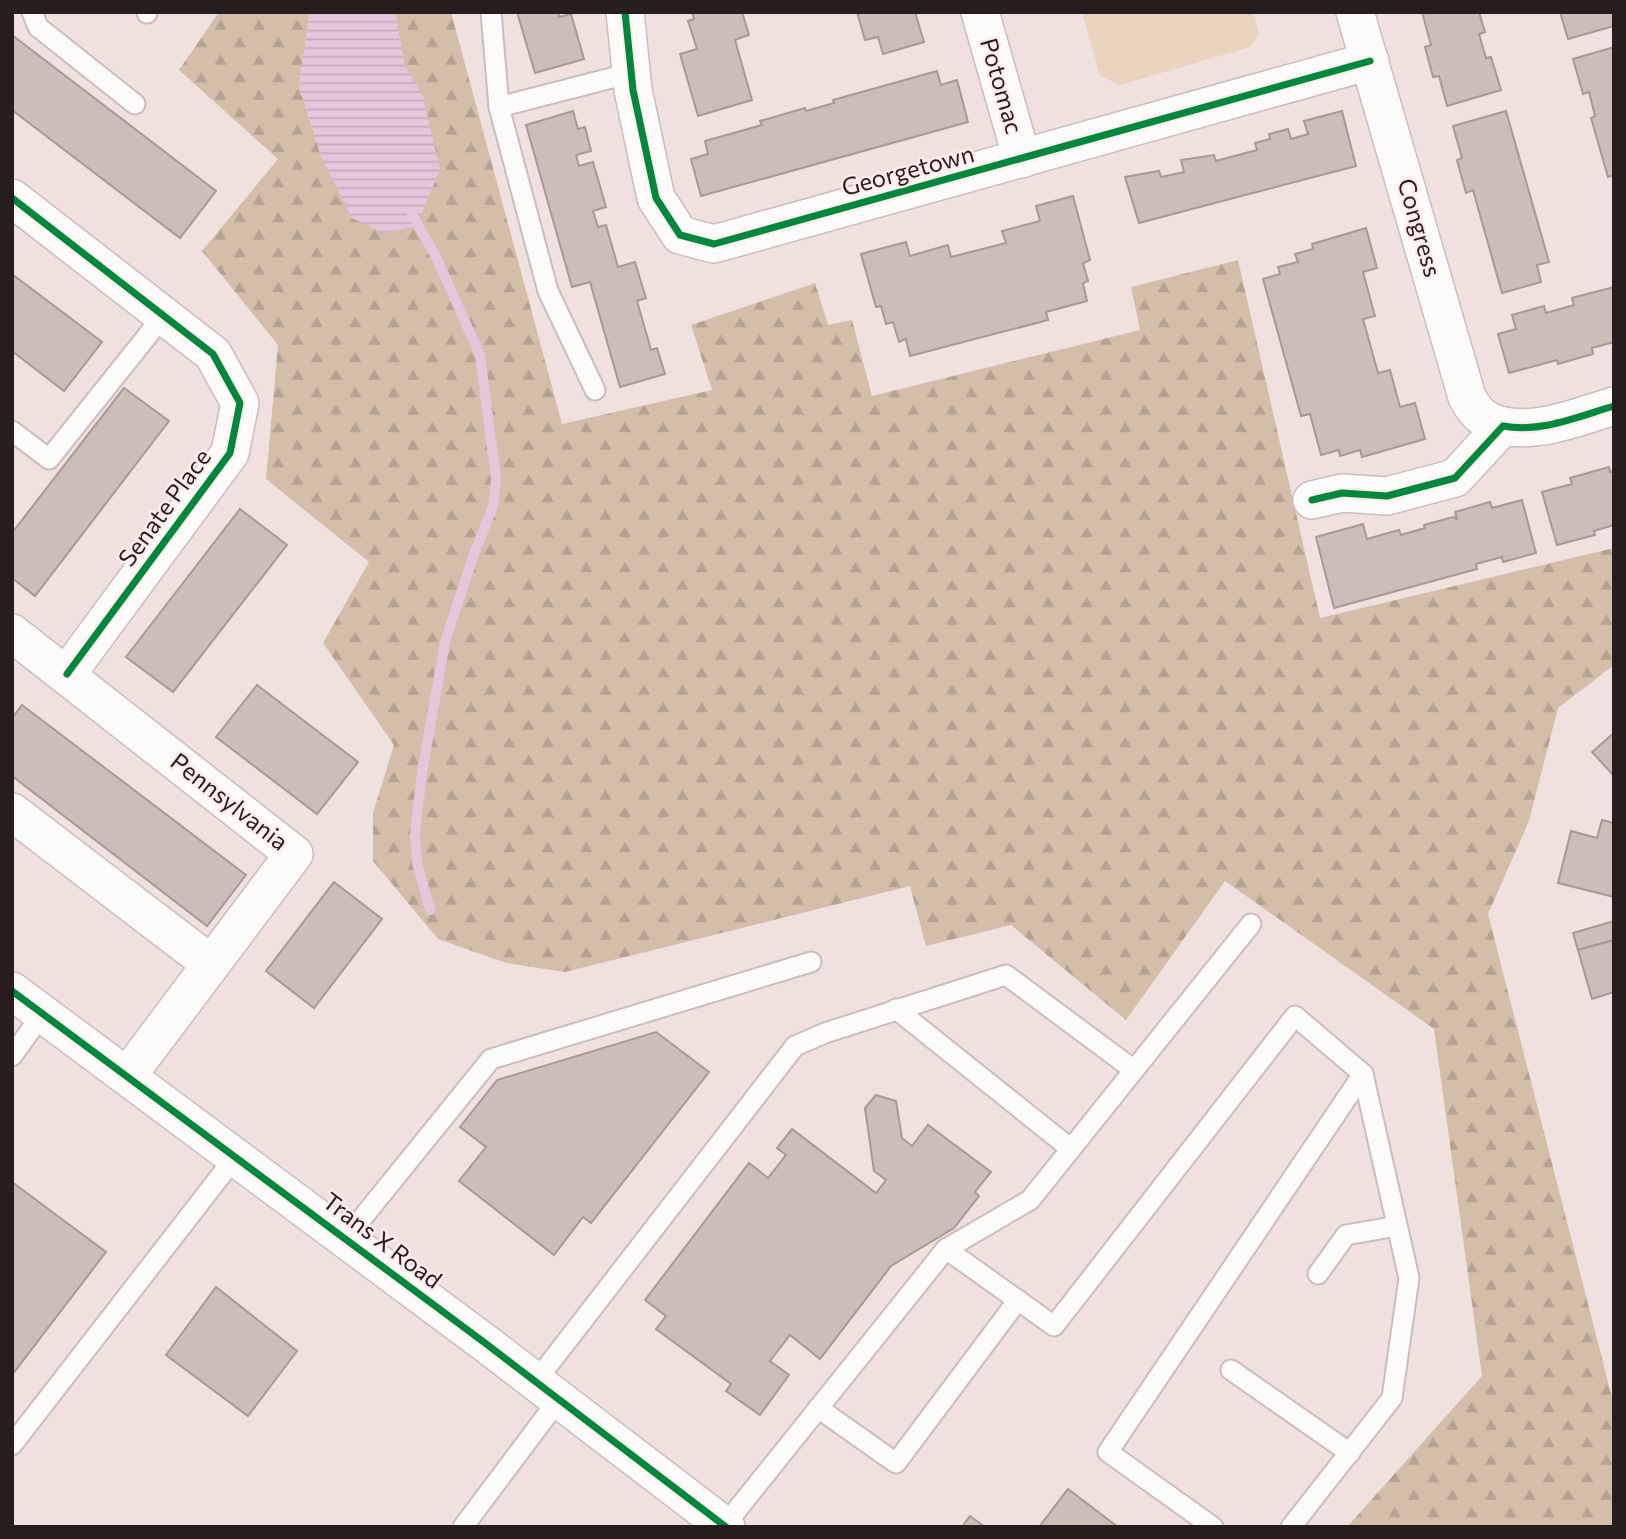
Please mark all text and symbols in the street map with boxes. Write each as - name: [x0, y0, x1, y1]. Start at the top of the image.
- street label: Potomac: [975, 34, 1030, 137]
- street label: Georgetown: [838, 138, 977, 201]
- street label: Congress: [1393, 175, 1448, 280]
- street label: Senate Place: [111, 443, 216, 572]
- street label: Pennsylvania: [165, 746, 294, 856]
- street label: Trans X Road: [318, 1186, 448, 1294]

